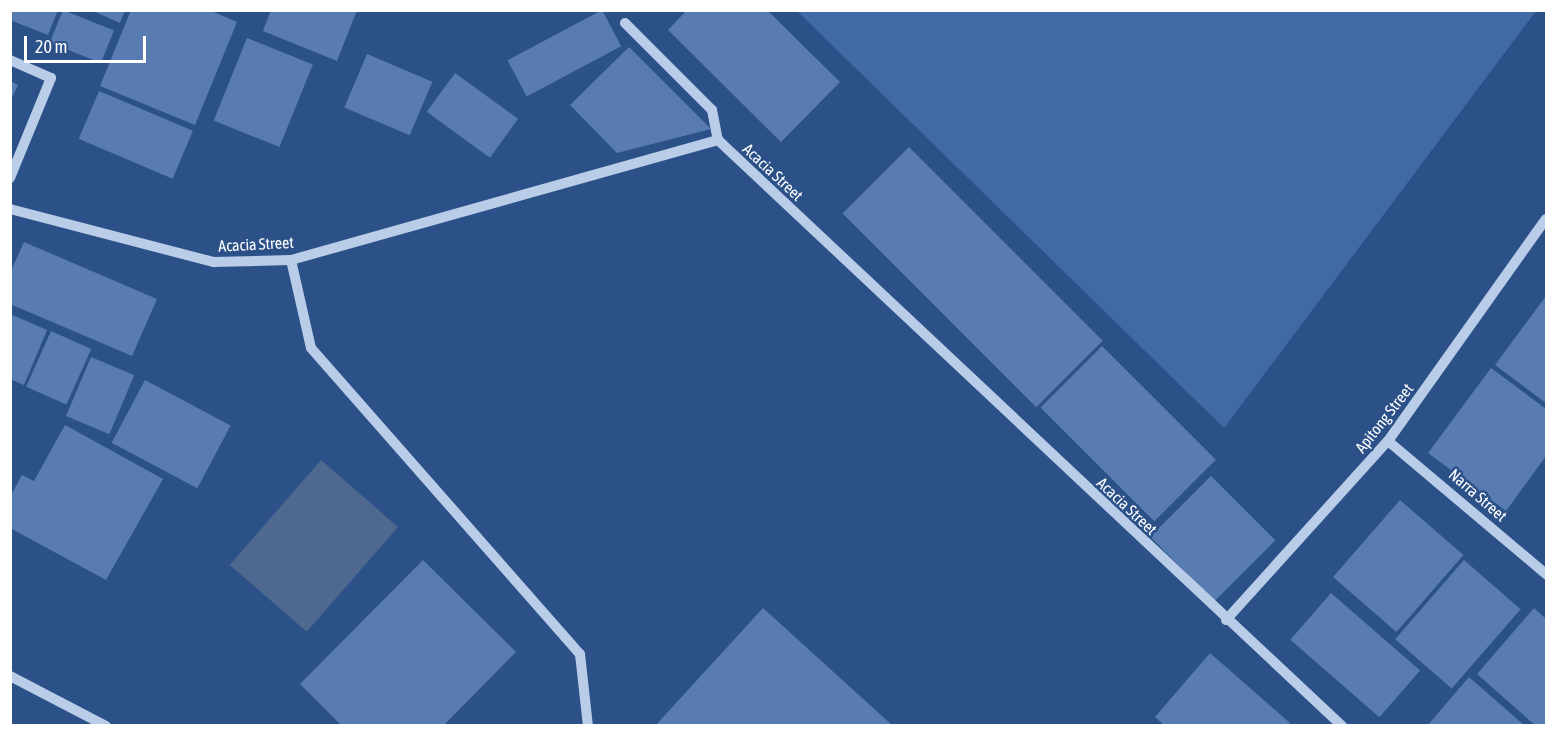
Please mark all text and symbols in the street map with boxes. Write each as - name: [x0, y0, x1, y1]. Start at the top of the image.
- scale bar: [27, 24, 148, 62]
- text: 20 m: [35, 36, 67, 57]
- street label: Acacia Street: [739, 139, 807, 205]
- street label: Acacia Street: [218, 232, 294, 256]
- street label: Apitong Street: [1351, 379, 1417, 457]
- street label: Narra Street: [1445, 465, 1511, 525]
- street label: Acacia Street: [1093, 473, 1161, 539]

